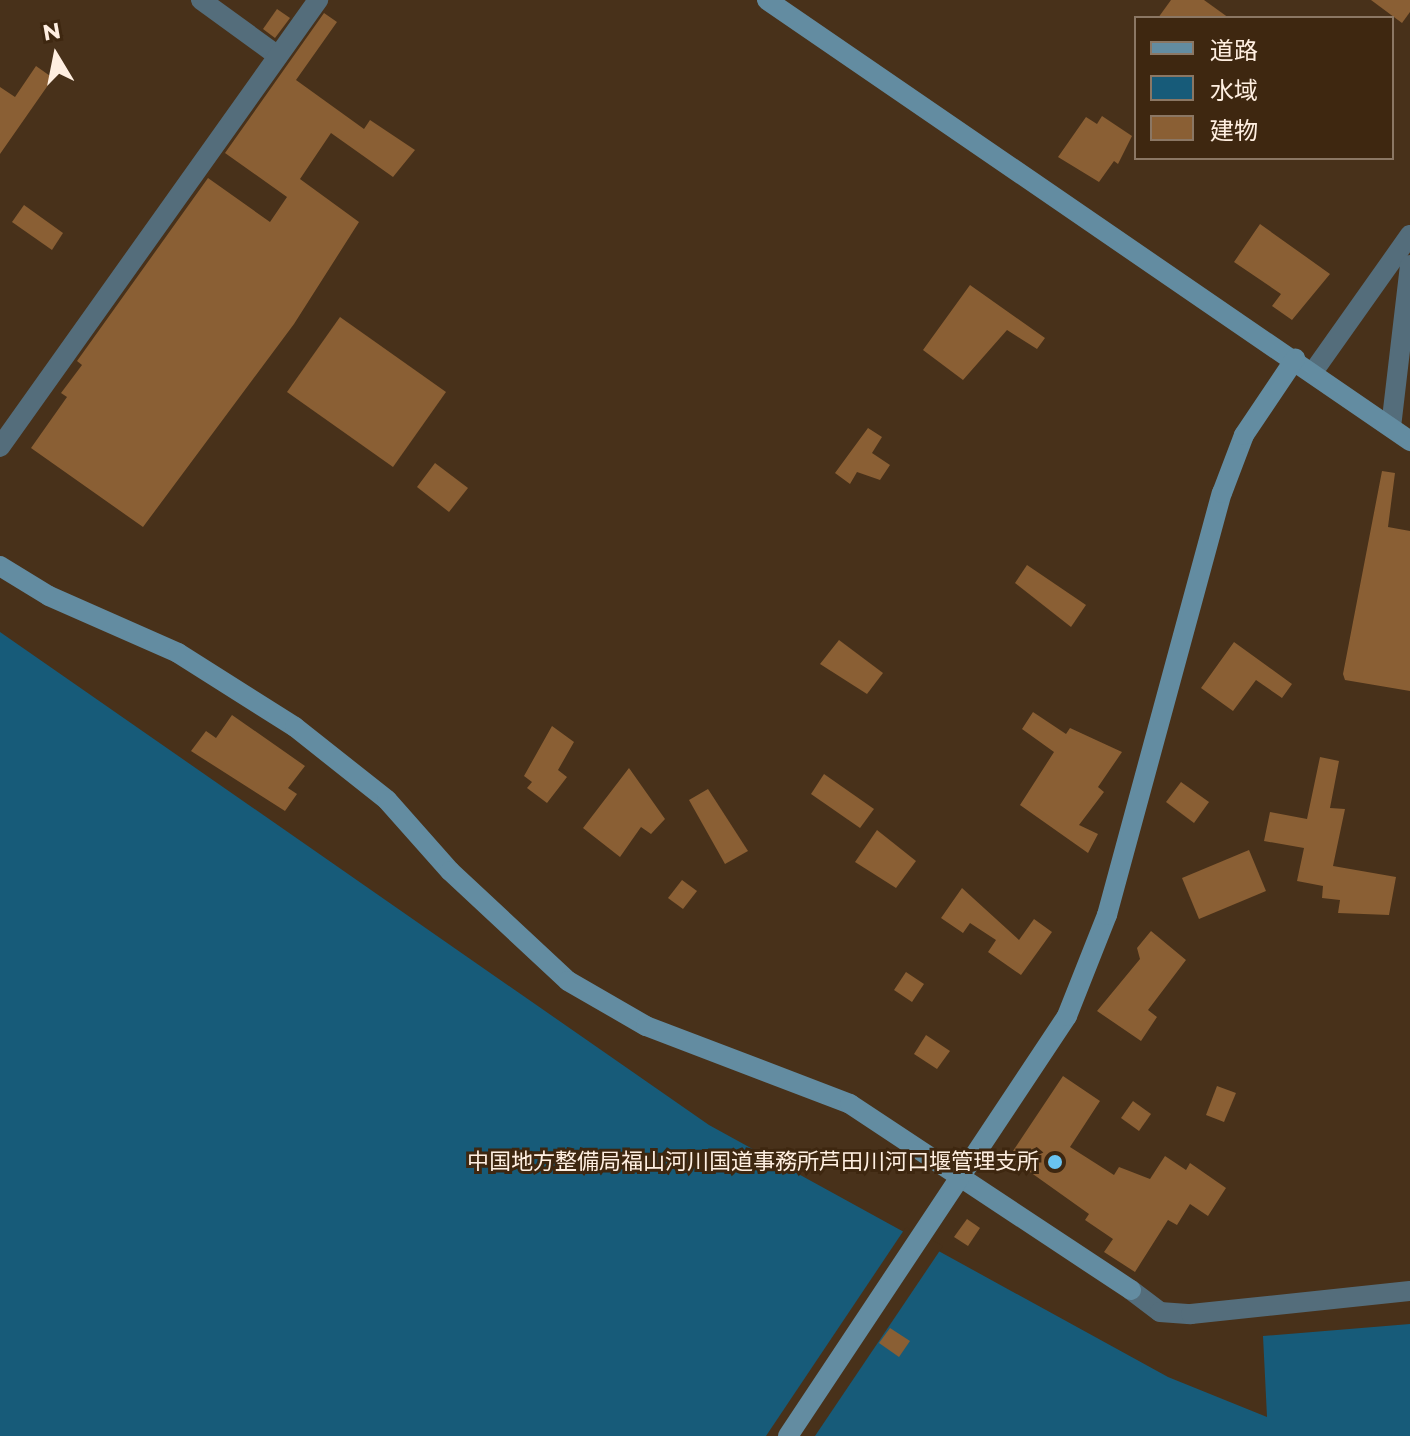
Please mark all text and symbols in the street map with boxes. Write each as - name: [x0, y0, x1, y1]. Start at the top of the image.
- north arrow: [16, 16, 96, 96]
- legend: [1134, 16, 1394, 160]
- text: N: [41, 17, 63, 47]
- text: 道路: [1210, 36, 1258, 65]
- text: 水域: [1210, 76, 1258, 105]
- text: 建物: [1210, 116, 1258, 145]
- place label: 中国地方整備局福山河川国道事務所芦田川河口堰管理支所: [467, 1149, 1039, 1175]
- marker: 中国地方整備局福山河川国道事務所芦田川河口堰管理支所: [1046, 1153, 1064, 1171]

